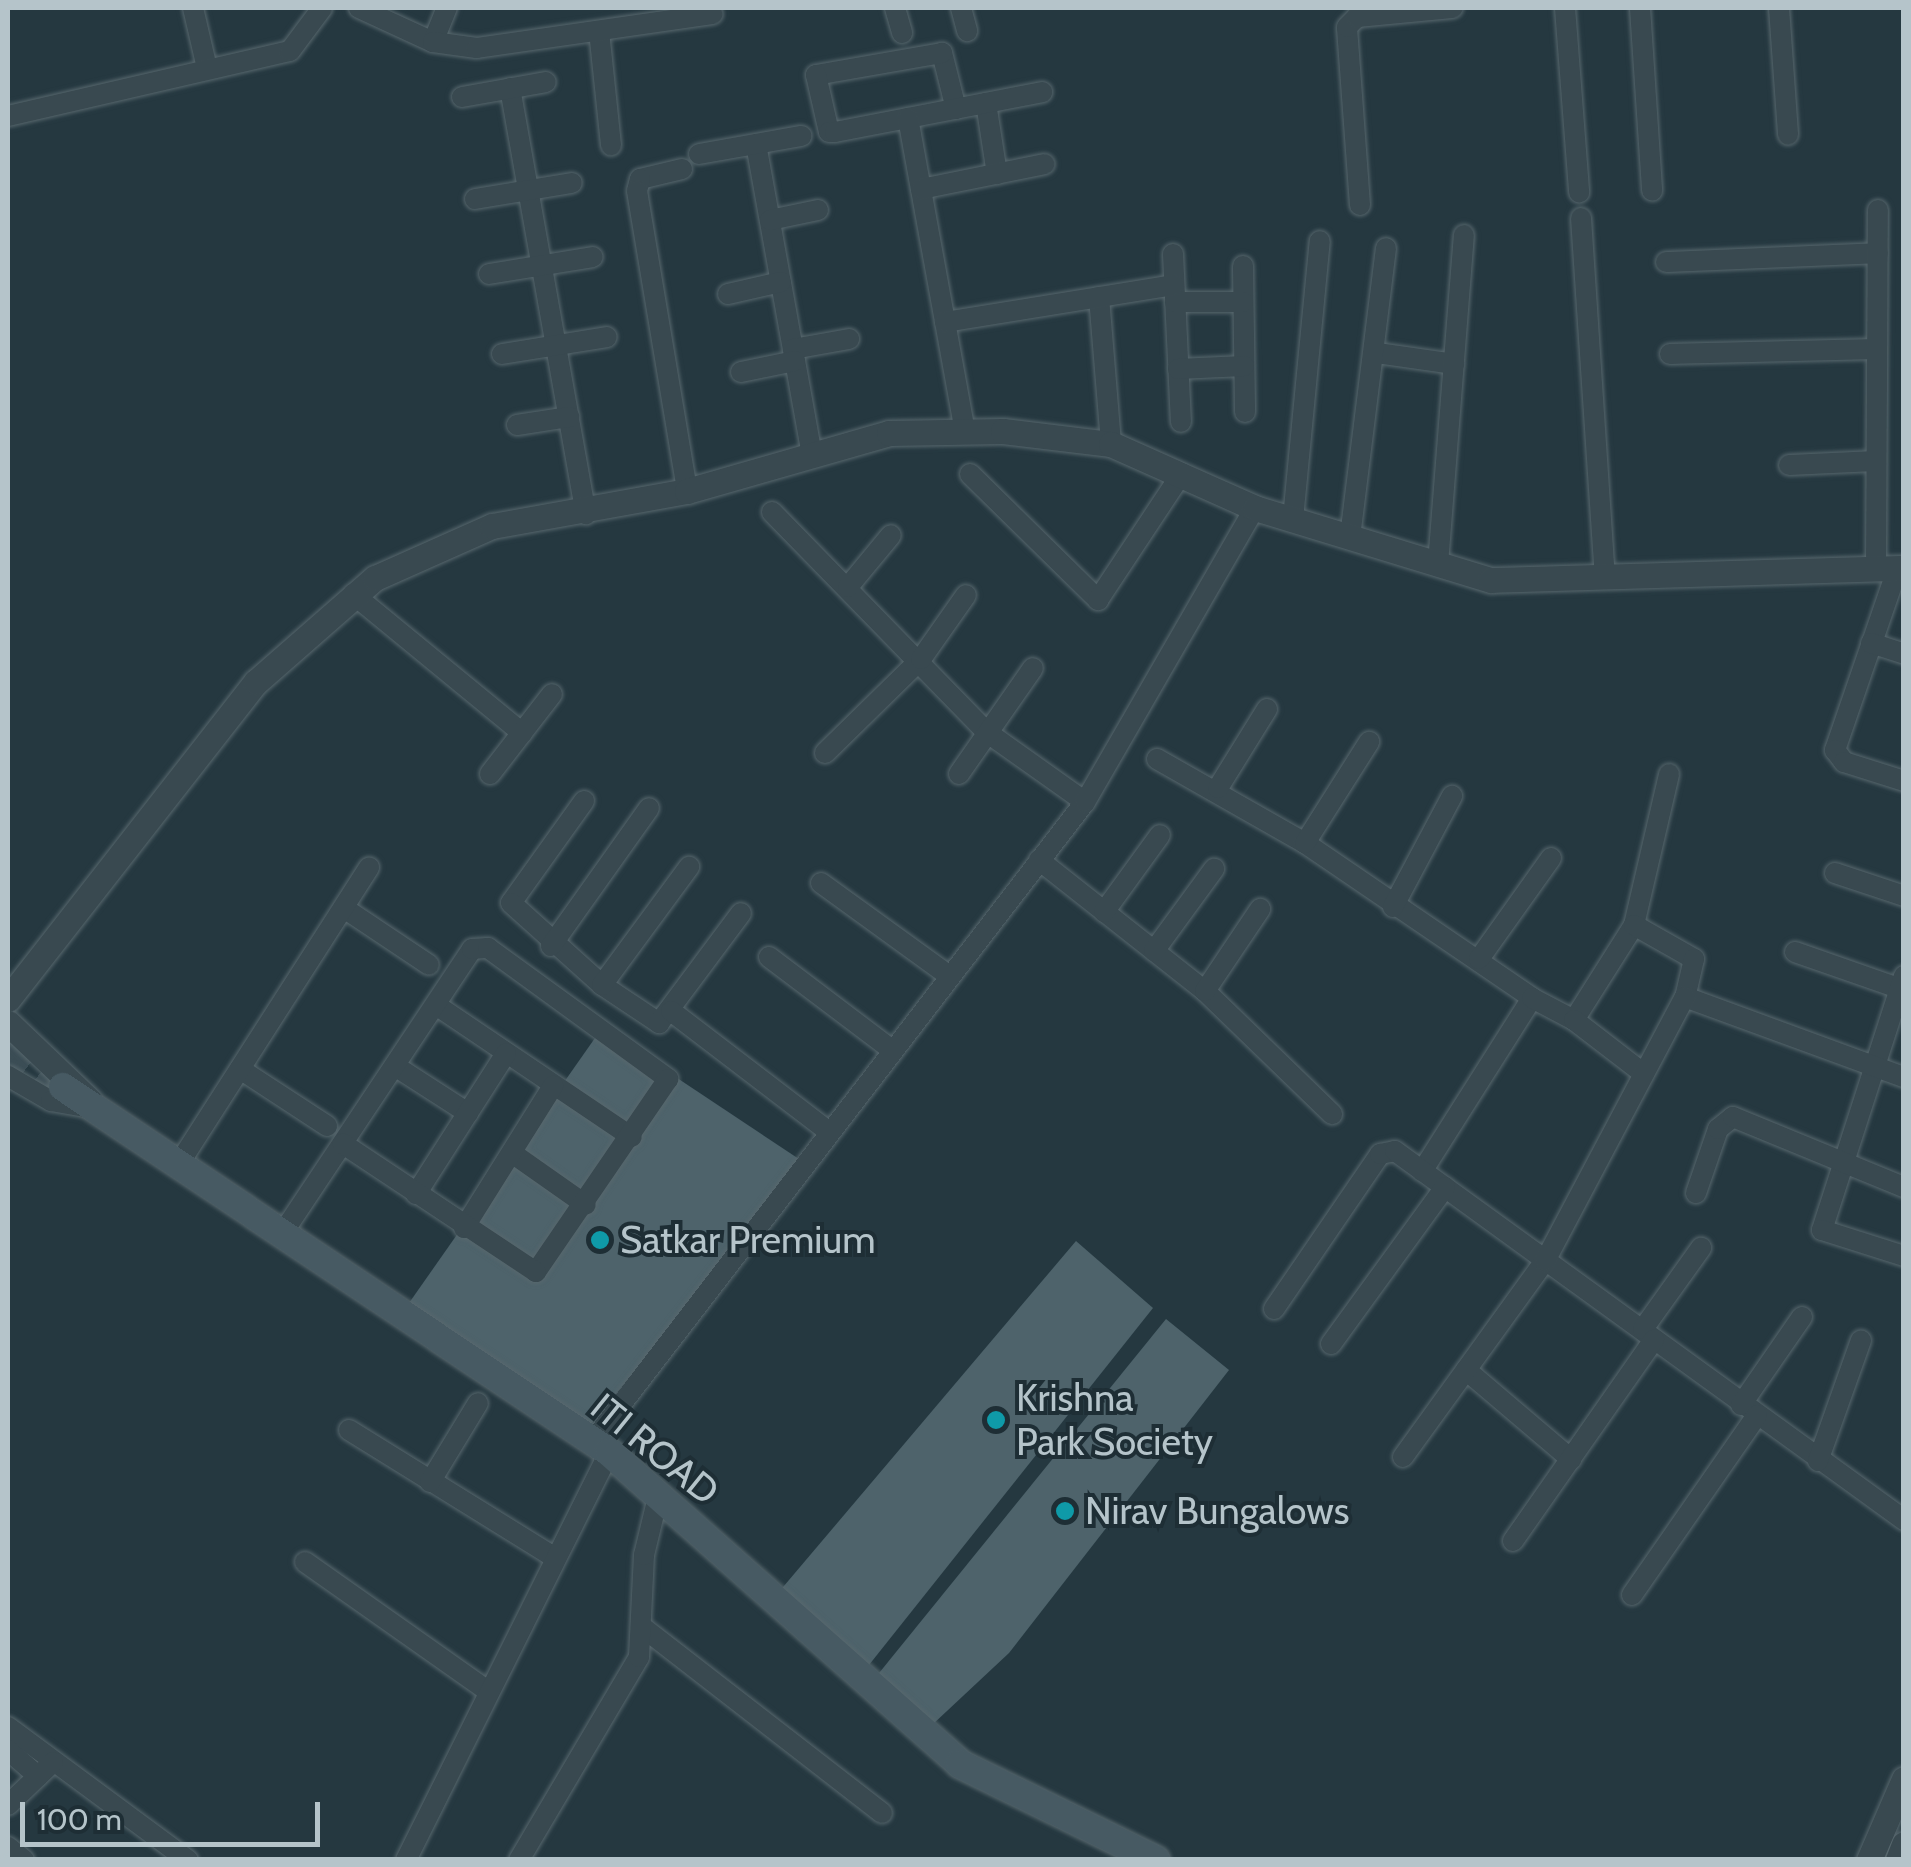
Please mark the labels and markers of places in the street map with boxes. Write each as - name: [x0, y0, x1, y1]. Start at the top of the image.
- place label: Satkar Premium: [620, 1217, 876, 1263]
- marker: Satkar Premium: [589, 1229, 611, 1251]
- place label: Krishna Park Society: [1016, 1375, 1213, 1465]
- marker: Krishna Park Society: [985, 1409, 1007, 1431]
- place label: Nirav Bungalows: [1085, 1488, 1350, 1534]
- marker: Nirav Bungalows: [1054, 1500, 1076, 1522]

